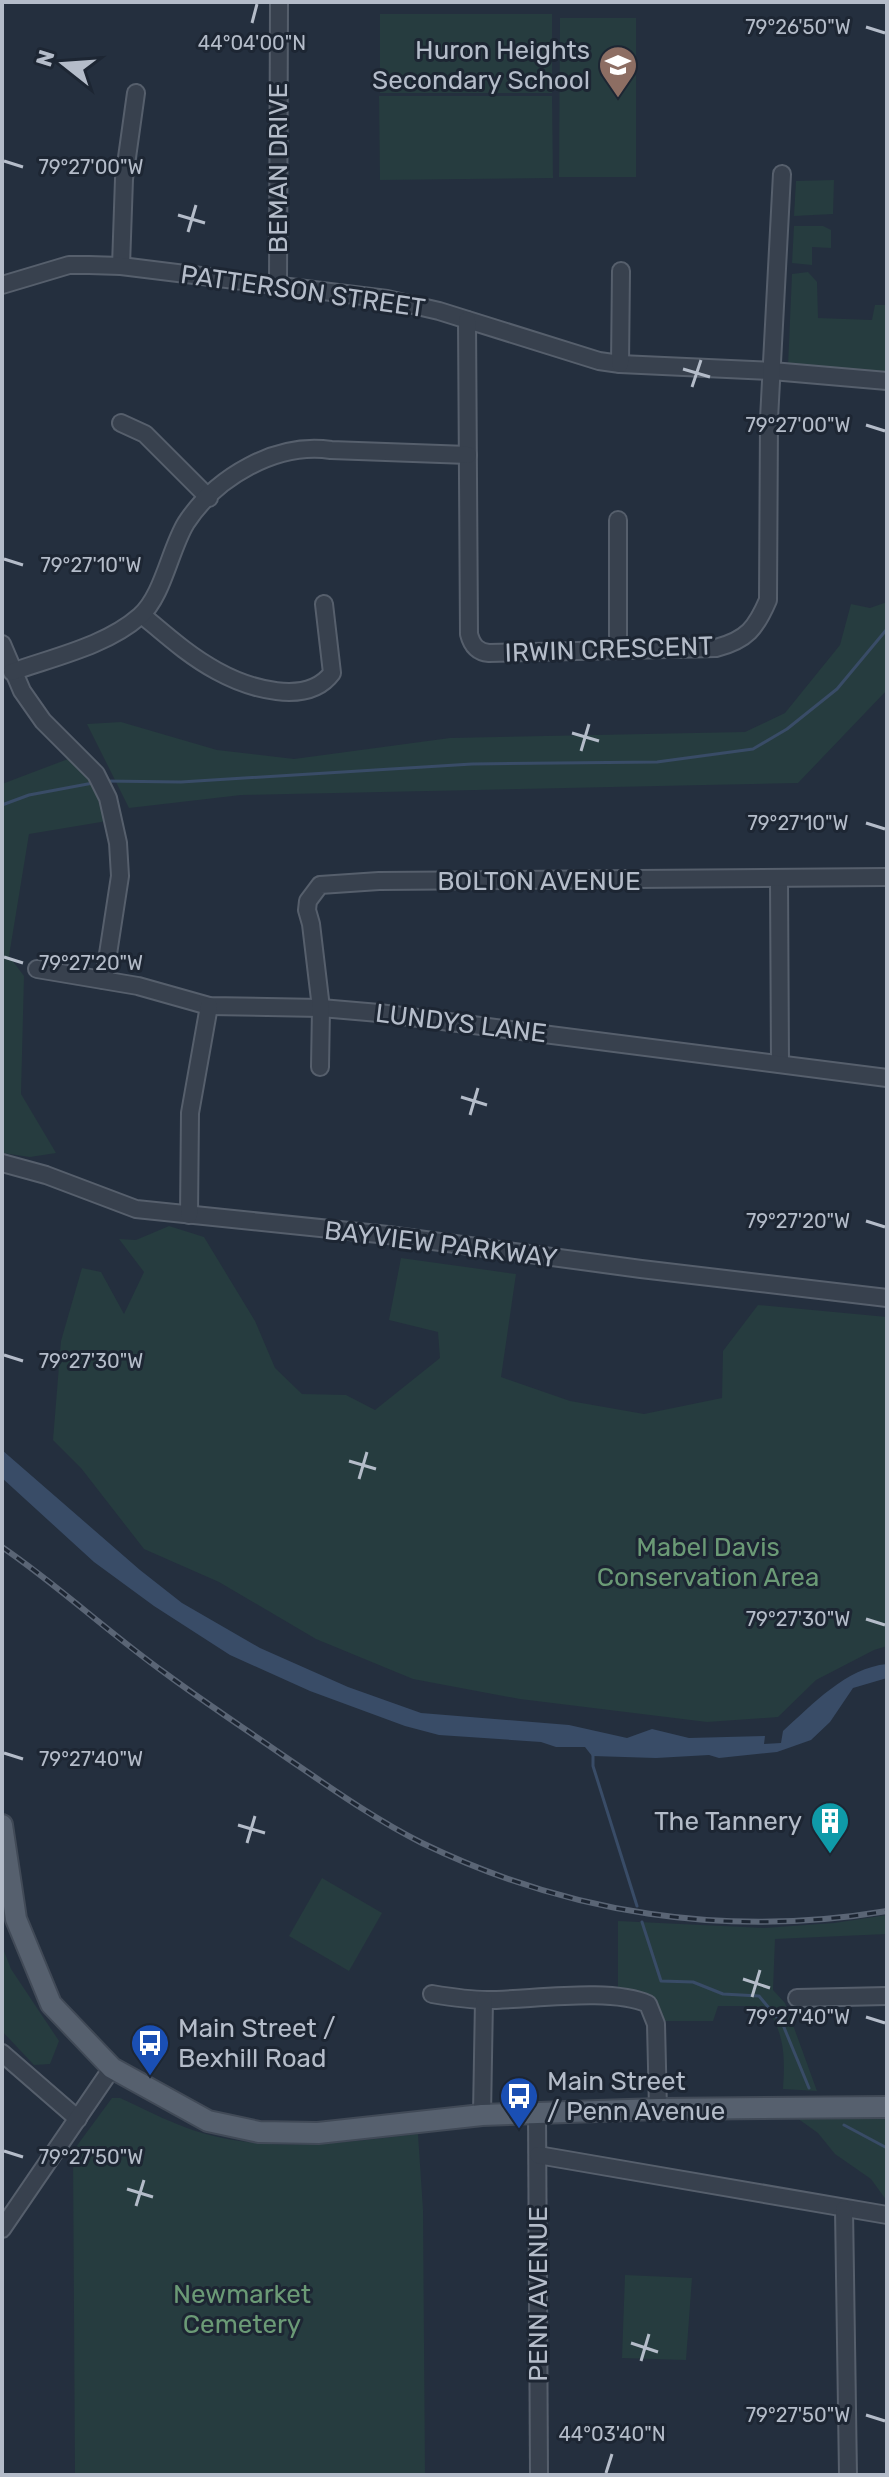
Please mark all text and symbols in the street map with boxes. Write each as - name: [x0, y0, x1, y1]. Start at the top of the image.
- text: 79°26'50"W: [745, 15, 851, 39]
- north arrow: [24, 24, 104, 104]
- text: 44°04'00"N: [198, 31, 306, 55]
- place label: Huron Heights Secondary School: [372, 35, 590, 96]
- school or university icon: Huron Heights Secondary School: [597, 44, 639, 99]
- text: N: [30, 47, 61, 70]
- street label: BEMAN DRIVE: [263, 83, 294, 253]
- text: 79°27'00"W: [38, 155, 144, 179]
- street label: PATTERSON STREET: [179, 259, 427, 324]
- text: 79°27'00"W: [745, 413, 851, 437]
- text: 79°27'10"W: [41, 553, 142, 577]
- street label: IRWIN CRESCENT: [504, 630, 714, 669]
- text: 79°27'10"W: [748, 811, 849, 835]
- street label: BOLTON AVENUE: [437, 866, 641, 897]
- text: 79°27'20"W: [39, 951, 143, 975]
- street label: LUNDYS LANE: [374, 998, 548, 1049]
- text: 79°27'20"W: [746, 1209, 850, 1233]
- street label: BAYVIEW PARKWAY: [323, 1215, 559, 1274]
- text: 79°27'30"W: [39, 1349, 143, 1373]
- park label: Mabel Davis Conservation Area: [597, 1532, 819, 1593]
- text: 79°27'30"W: [746, 1607, 850, 1631]
- text: 79°27'40"W: [39, 1747, 143, 1771]
- building icon: The Tannery: [809, 1800, 851, 1855]
- place label: The Tannery: [654, 1806, 802, 1837]
- text: 79°27'40"W: [746, 2005, 850, 2029]
- place label: Main Street / Bexhill Road: [178, 2013, 335, 2074]
- bus stop icon: Main Street / Bexhill Road: [129, 2022, 171, 2077]
- place label: Main Street / Penn Avenue: [547, 2066, 725, 2127]
- bus stop icon: Main Street / Penn Avenue: [498, 2075, 540, 2130]
- text: 79°27'50"W: [39, 2145, 143, 2169]
- street label: PENN AVENUE: [523, 2206, 554, 2382]
- park label: Newmarket Cemetery: [173, 2279, 311, 2340]
- text: 79°27'50"W: [746, 2403, 850, 2427]
- text: 44°03'40"N: [558, 2422, 666, 2446]

